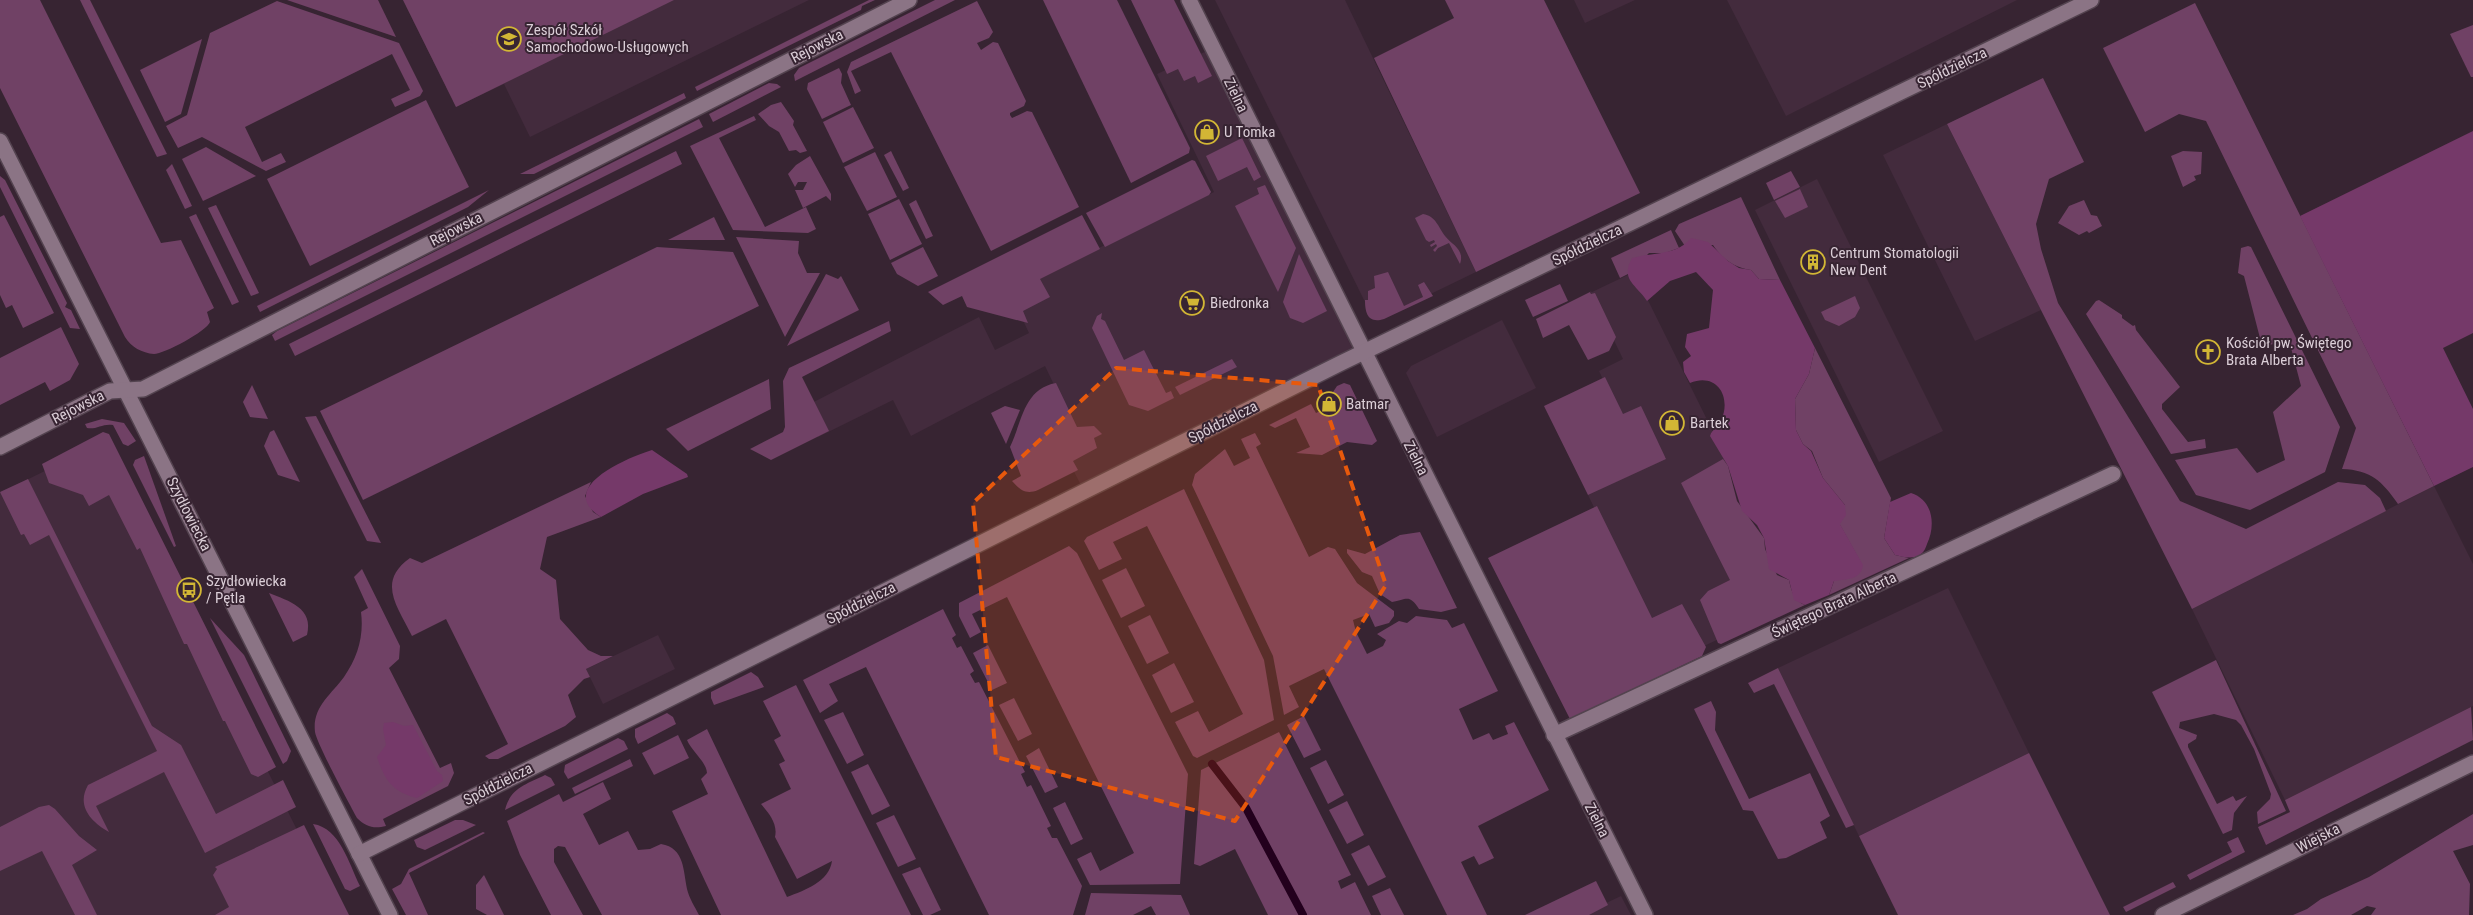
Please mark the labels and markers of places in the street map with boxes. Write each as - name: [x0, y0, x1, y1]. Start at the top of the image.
- place label: Zespół Szkół Samochodowo-Usługowych: [526, 21, 689, 56]
- school or university icon: Zespół Szkół Samochodowo-Usługowych: [496, 26, 522, 52]
- shop icon: U Tomka: [1194, 119, 1220, 145]
- place label: U Tomka: [1224, 123, 1275, 141]
- place label: Centrum Stomatologii New Dent: [1830, 244, 1959, 279]
- building icon: Centrum Stomatologii New Dent: [1800, 249, 1826, 275]
- supermarket icon: Biedronka: [1179, 290, 1205, 316]
- place label: Biedronka: [1210, 294, 1269, 312]
- place label: Kościół pw. Świętego Brata Alberta: [2226, 334, 2352, 369]
- church icon: Kościół pw. Świętego Brata Alberta: [2195, 339, 2221, 365]
- shop icon: Batmar: [1316, 391, 1342, 417]
- place label: Batmar: [1346, 395, 1389, 413]
- shop icon: Bartek: [1659, 410, 1685, 436]
- place label: Bartek: [1690, 414, 1729, 432]
- place label: Szydłowiecka / Pętla: [206, 572, 286, 607]
- bus stop icon: Szydłowiecka / Pętla: [176, 577, 202, 603]

